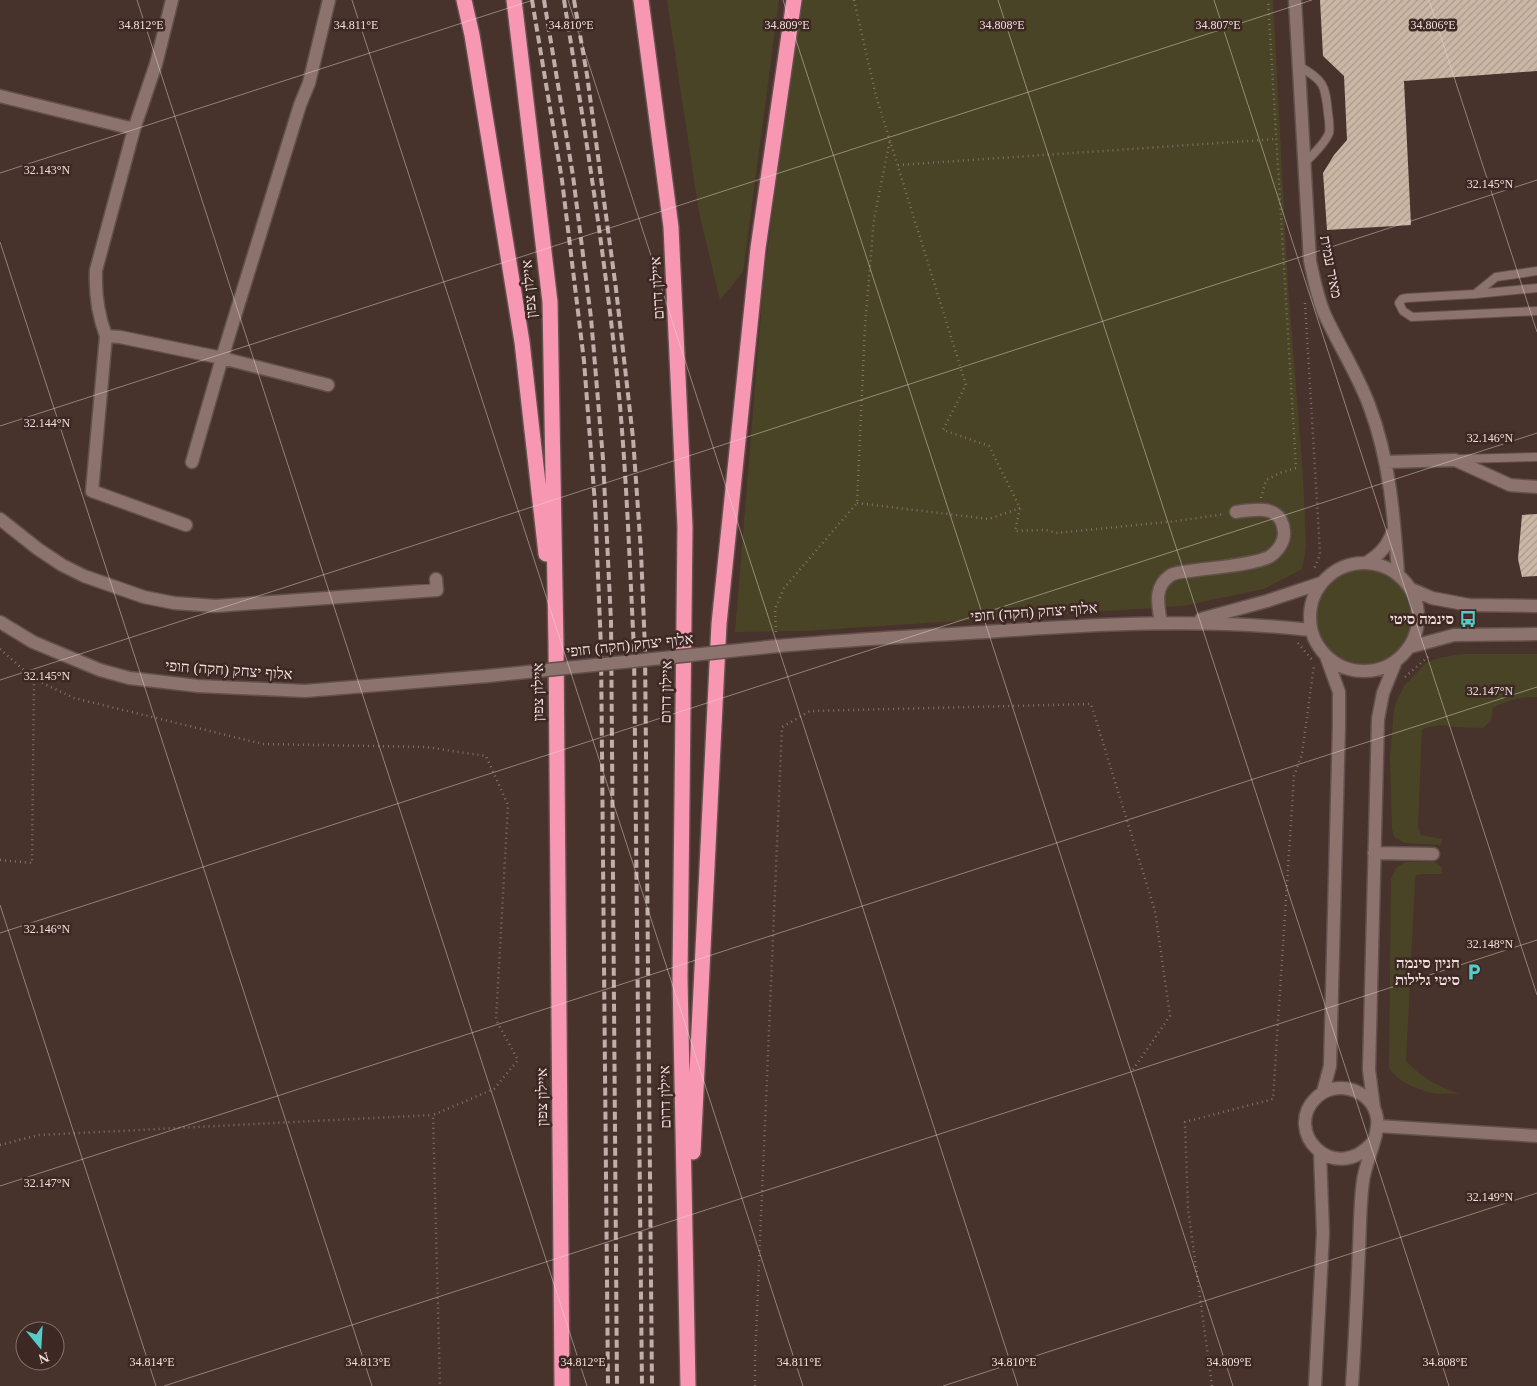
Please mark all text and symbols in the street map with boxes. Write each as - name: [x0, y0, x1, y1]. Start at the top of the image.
- text: 34.812°E: [118, 18, 164, 32]
- text: 34.811°E: [334, 18, 378, 32]
- text: 34.810°E: [548, 18, 594, 32]
- text: 34.809°E: [764, 18, 810, 32]
- text: 34.808°E: [979, 18, 1025, 32]
- text: 34.807°E: [1195, 18, 1241, 32]
- text: 34.806°E: [1410, 18, 1456, 32]
- text: 32.143°N: [24, 163, 71, 177]
- text: 32.145°N: [1467, 177, 1514, 191]
- street label: מאיר עמית: [1317, 234, 1345, 300]
- street label: איילון דרום: [647, 256, 667, 320]
- street label: איילון צפון: [518, 259, 540, 319]
- text: 32.144°N: [24, 416, 71, 430]
- text: 32.146°N: [1467, 431, 1514, 445]
- street label: אלוף יצחק (חקה) חופי: [970, 600, 1098, 625]
- bus stop icon: סינמה סיטי: [1458, 609, 1478, 629]
- place label: סינמה סיטי: [1390, 611, 1454, 627]
- street label: אלוף יצחק (חקה) חופי: [566, 630, 694, 661]
- street label: אלוף יצחק (חקה) חופי: [165, 658, 293, 683]
- street label: איילון דרום: [657, 660, 675, 724]
- street label: איילון צפון: [530, 663, 546, 721]
- text: 32.145°N: [24, 669, 71, 683]
- text: 32.147°N: [1467, 684, 1514, 698]
- text: 32.146°N: [24, 922, 71, 936]
- text: 32.148°N: [1467, 937, 1514, 951]
- place label: חניון סינמה סיטי גלילות: [1395, 955, 1460, 988]
- parking icon: חניון סינמה סיטי גלילות: [1464, 962, 1484, 982]
- street label: איילון דרום: [656, 1065, 674, 1129]
- street label: איילון צפון: [534, 1068, 550, 1126]
- text: 32.147°N: [24, 1176, 71, 1190]
- text: 32.149°N: [1467, 1190, 1514, 1204]
- north arrow: [15, 1321, 65, 1371]
- text: N: [37, 1349, 51, 1367]
- text: 34.814°E: [129, 1355, 175, 1369]
- text: 34.813°E: [345, 1355, 391, 1369]
- text: 34.812°E: [560, 1355, 606, 1369]
- text: 34.811°E: [777, 1355, 821, 1369]
- text: 34.810°E: [991, 1355, 1037, 1369]
- text: 34.809°E: [1206, 1355, 1252, 1369]
- text: 34.808°E: [1422, 1355, 1468, 1369]

